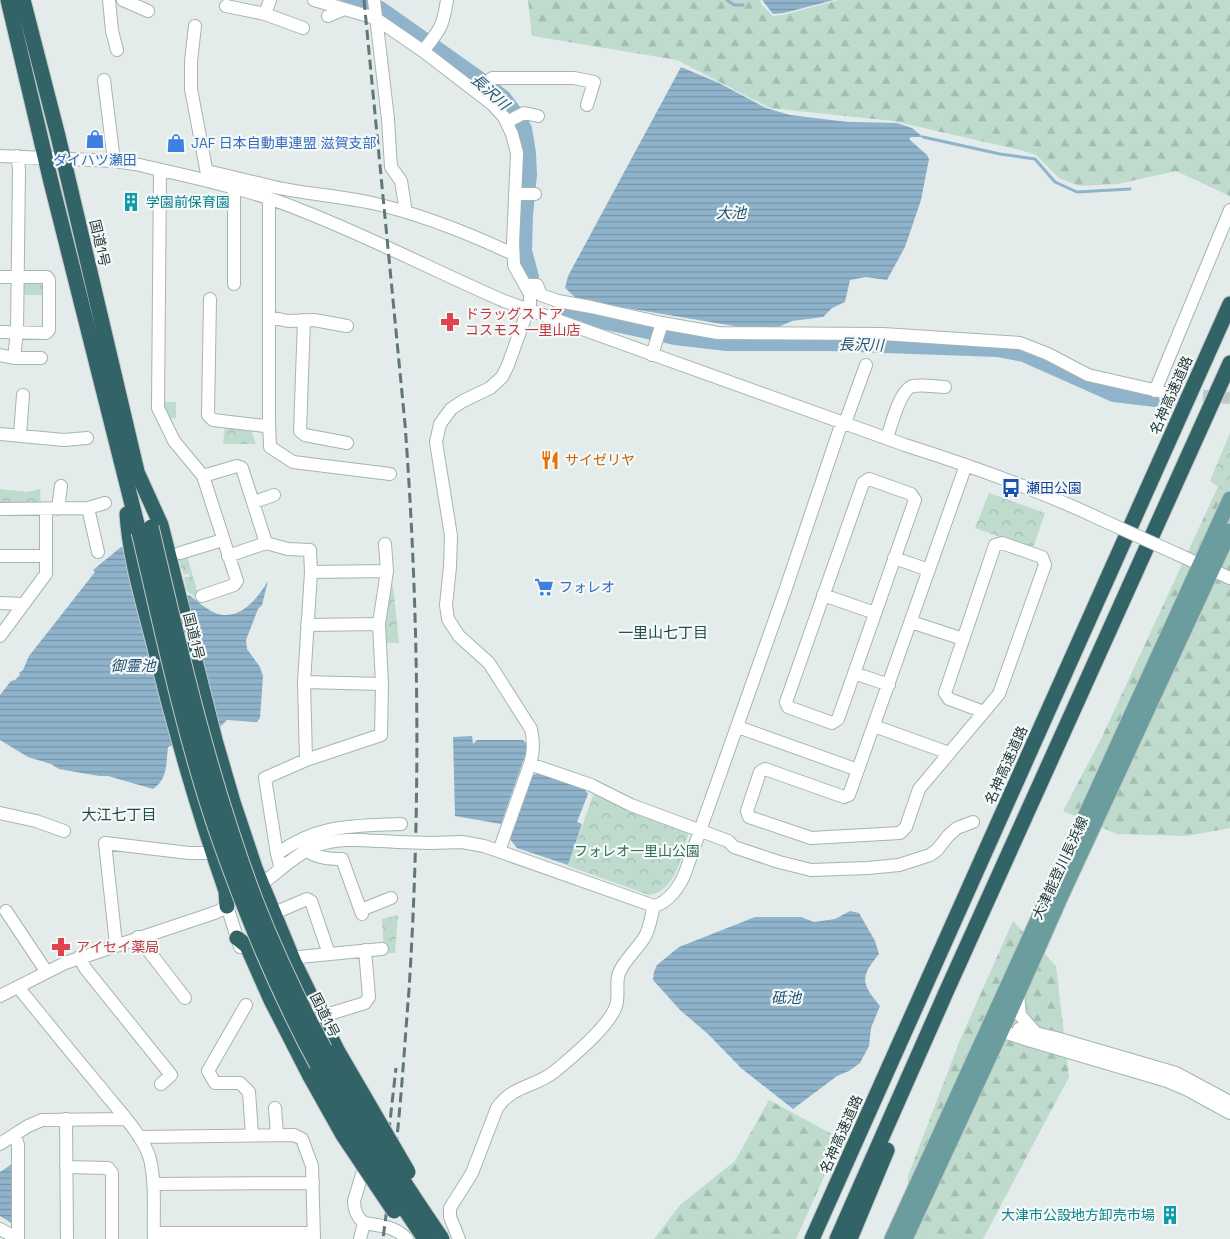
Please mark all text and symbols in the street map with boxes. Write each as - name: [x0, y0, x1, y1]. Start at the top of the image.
- water label: 長沢川: [467, 70, 515, 115]
- shop icon: ダイハツ瀬田: [84, 128, 106, 150]
- shop icon: JAF 日本自動車連盟 滋賀支部: [165, 132, 187, 154]
- place label: JAF 日本自動車連盟 滋賀支部: [191, 134, 376, 152]
- place label: ダイハツ瀬田: [53, 151, 137, 169]
- building icon: 学園前保育園: [120, 191, 142, 213]
- place label: 学園前保育園: [146, 193, 230, 211]
- water label: 大池: [716, 203, 748, 222]
- street label: 国道1号: [86, 218, 114, 268]
- place label: ドラッグストア コスモス 一里山店: [465, 305, 581, 339]
- pharmacy icon: ドラッグストア コスモス 一里山店: [439, 311, 461, 333]
- water label: 長沢川: [838, 335, 886, 354]
- street label: 名神高速道路: [1146, 353, 1196, 437]
- restaurant icon: サイゼリヤ: [539, 449, 561, 471]
- place label: サイゼリヤ: [565, 451, 635, 469]
- bus stop icon: 瀬田公園: [1000, 477, 1022, 499]
- place label: 瀬田公園: [1026, 479, 1082, 497]
- supermarket icon: フォレオ: [533, 576, 555, 598]
- place label: フォレオ: [559, 578, 615, 596]
- street label: 国道1号: [179, 611, 209, 661]
- district label: 一里山七丁目: [618, 623, 708, 642]
- water label: 御霊池: [110, 656, 157, 675]
- street label: 名神高速道路: [981, 723, 1031, 807]
- district label: 大江七丁目: [81, 805, 157, 824]
- street label: 大津能登川長浜線: [1028, 813, 1092, 923]
- park label: フォレオ一里山公園: [574, 842, 700, 860]
- pharmacy icon: アイセイ薬局: [50, 936, 72, 958]
- place label: アイセイ薬局: [76, 938, 159, 956]
- water label: 砥池: [771, 988, 803, 1007]
- street label: 国道1号: [306, 990, 344, 1040]
- street label: 名神高速道路: [816, 1092, 866, 1176]
- building icon: 大津市公設地方卸売市場: [1159, 1204, 1181, 1226]
- place label: 大津市公設地方卸売市場: [1001, 1206, 1155, 1224]

